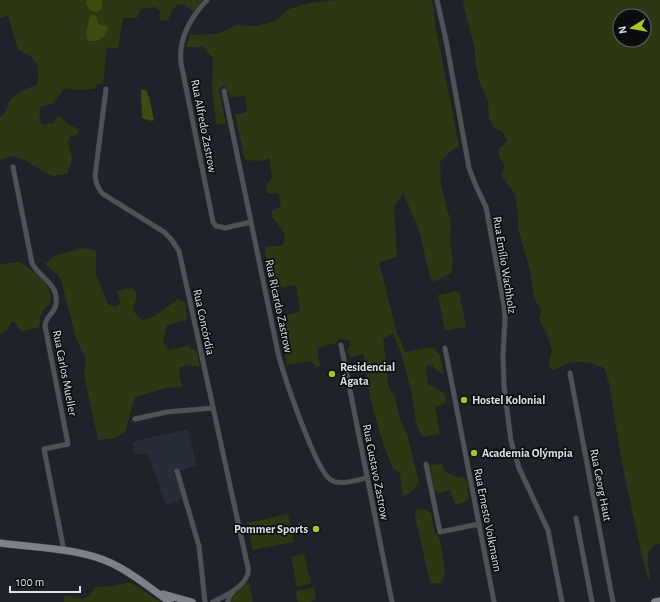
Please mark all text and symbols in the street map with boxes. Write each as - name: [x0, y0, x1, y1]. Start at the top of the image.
- north arrow: [612, 8, 652, 48]
- text: N: [617, 25, 629, 35]
- street label: Rua Alfredo Zastrow: [189, 78, 219, 174]
- street label: Rua Emílio Wachholz: [491, 215, 519, 315]
- street label: Rua Ricardo Zastrow: [263, 258, 295, 354]
- street label: Rua Concórdia: [191, 288, 217, 356]
- street label: Rua Carlos Mueller: [51, 329, 79, 417]
- place label: Residencial Ágata: [340, 361, 395, 387]
- marker: Residencial Ágata: [327, 369, 337, 379]
- place label: Hostel Kolonial: [472, 394, 545, 406]
- marker: Hostel Kolonial: [459, 395, 469, 405]
- street label: Rua Gustavo Zastrow: [361, 423, 391, 521]
- place label: Academia Olýmpia: [482, 447, 573, 460]
- marker: Academia Olýmpia: [469, 448, 479, 458]
- street label: Rua Georg Haut: [588, 448, 614, 522]
- street label: Rua Ernesto Volkmann: [472, 467, 504, 573]
- place label: Pommer Sports: [234, 523, 308, 535]
- marker: Pommer Sports: [311, 524, 321, 534]
- scale bar: [10, 568, 80, 594]
- text: 100 m: [16, 576, 44, 588]

